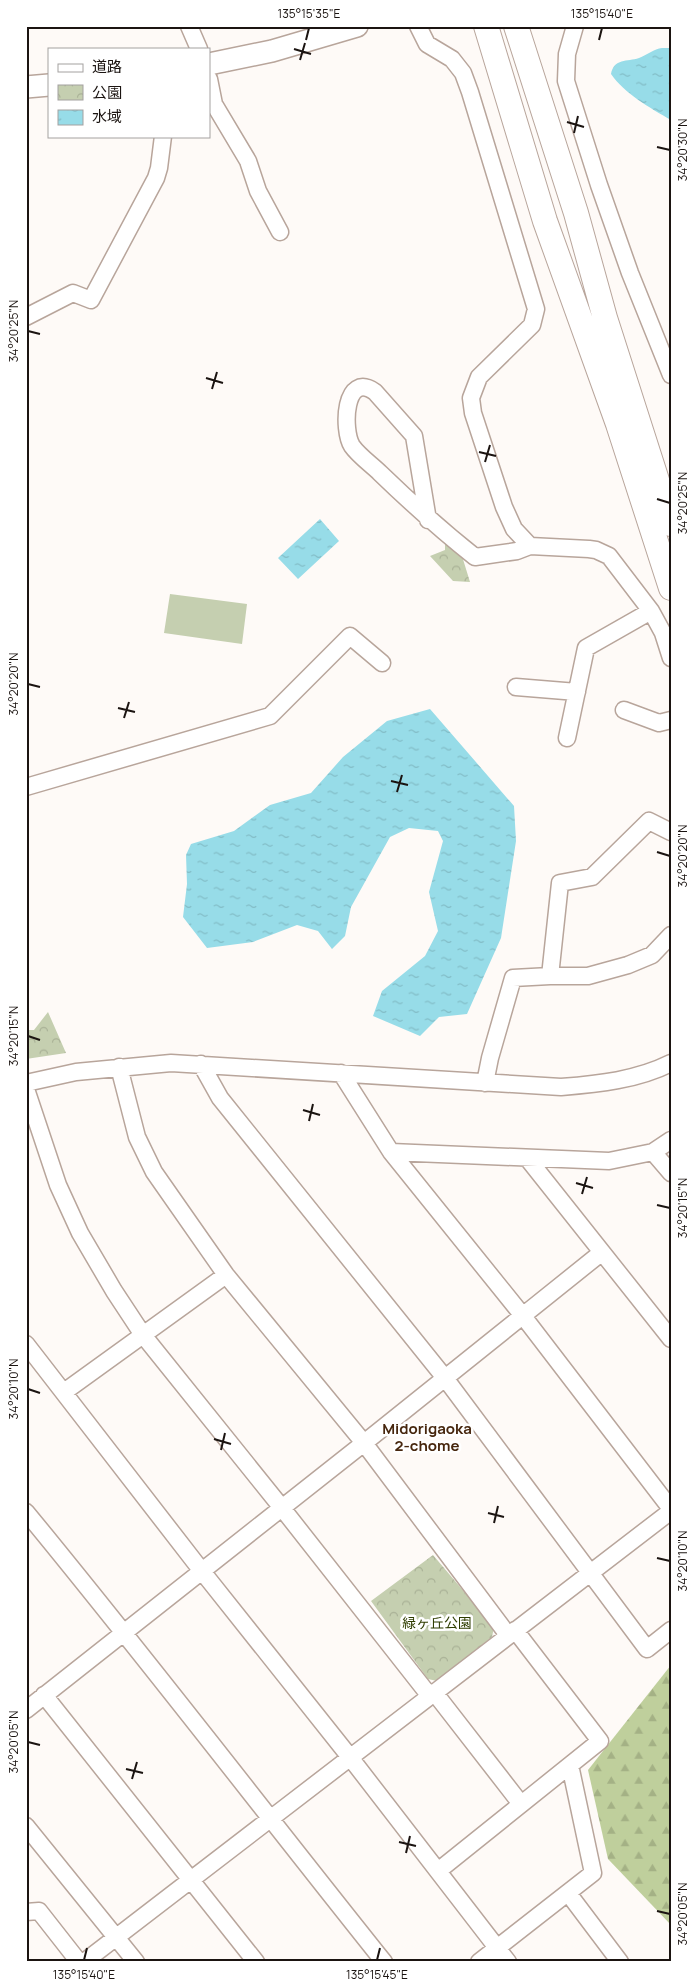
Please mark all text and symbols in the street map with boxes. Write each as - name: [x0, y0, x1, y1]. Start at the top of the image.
- text: 135°15'35"E: [278, 5, 341, 22]
- text: 135°15'40"E: [571, 5, 633, 22]
- legend: [48, 48, 210, 138]
- text: 道路: [92, 56, 122, 77]
- text: 公園: [92, 82, 122, 103]
- text: 水域: [92, 106, 122, 127]
- text: 34°20'30"N: [674, 119, 691, 181]
- text: 34°20'25"N: [5, 300, 22, 362]
- text: 34°20'25"N: [674, 472, 691, 534]
- text: 34°20'20"N: [5, 653, 22, 715]
- text: 34°20'20"N: [674, 825, 691, 887]
- text: 34°20'15"N: [5, 1006, 22, 1066]
- text: 34°20'15"N: [674, 1178, 691, 1238]
- text: 34°20'10"N: [5, 1359, 22, 1419]
- district label: Midorigaoka 2-chome: [382, 1418, 472, 1456]
- text: 34°20'10"N: [674, 1531, 691, 1591]
- park label: 緑ヶ丘公園: [402, 1613, 472, 1632]
- text: 34°20'05"N: [5, 1710, 22, 1774]
- text: 34°20'05"N: [674, 1882, 691, 1946]
- text: 135°15'40"E: [53, 1966, 115, 1983]
- text: 135°15'45"E: [346, 1966, 408, 1983]

